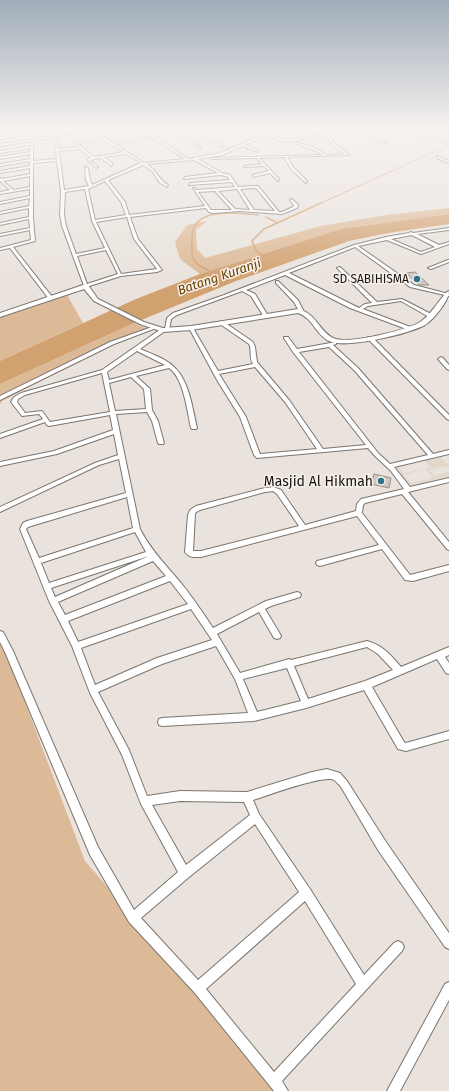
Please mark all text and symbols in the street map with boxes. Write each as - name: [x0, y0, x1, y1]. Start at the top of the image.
- water label: Batang Kuranji: [176, 255, 263, 298]
- place label: SD SABIHISMA: [333, 272, 409, 286]
- marker: SD SABIHISMA: [412, 274, 422, 284]
- place label: Masjid Al Hikmah: [264, 473, 373, 490]
- marker: Masjid Al Hikmah: [376, 476, 386, 486]

